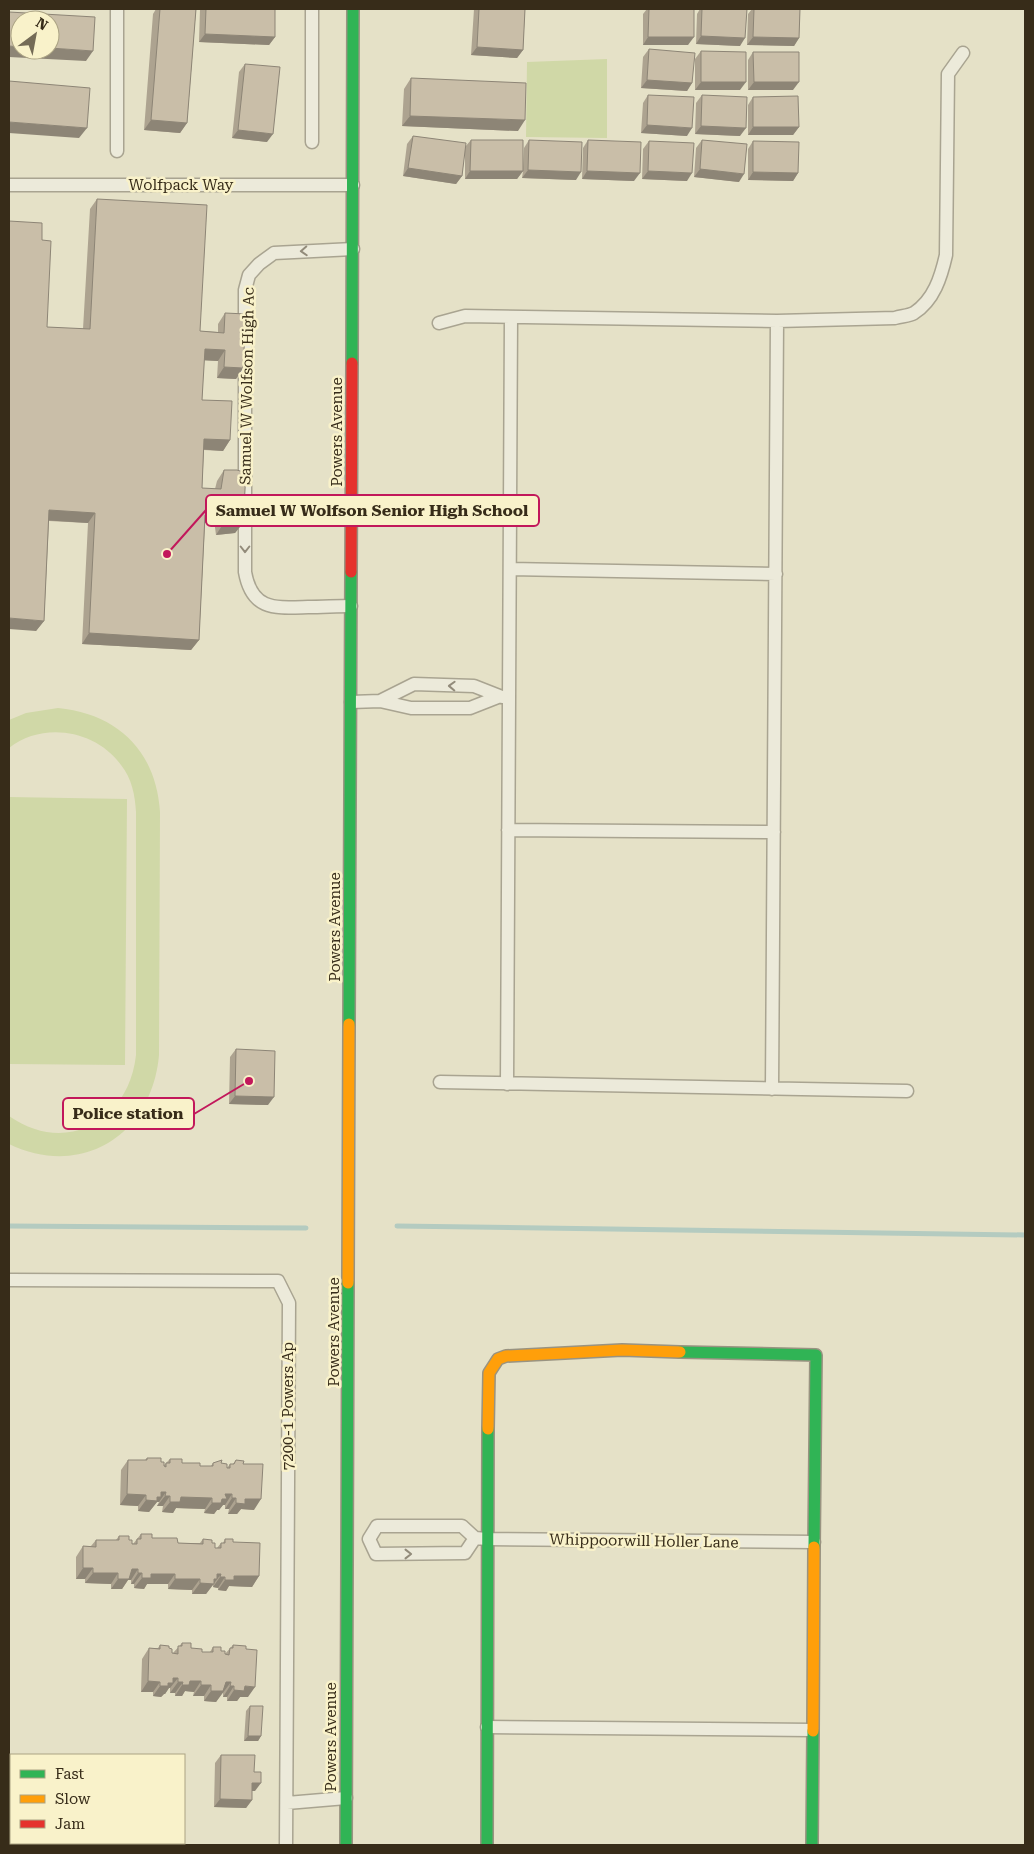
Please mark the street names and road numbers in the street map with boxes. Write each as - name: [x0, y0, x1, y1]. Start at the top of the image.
- street label: Wolfpack Way: [129, 176, 234, 194]
- street label: Samuel W Wolfson High Ac: [236, 287, 258, 485]
- street label: Powers Avenue: [328, 377, 346, 487]
- street label: Powers Avenue: [326, 872, 344, 982]
- street label: Powers Avenue: [325, 1277, 343, 1387]
- street label: 7200-1 Powers Ap: [279, 1342, 297, 1470]
- street label: Whippoorwill Holler Lane: [549, 1530, 739, 1552]
- street label: Powers Avenue: [322, 1682, 340, 1792]

